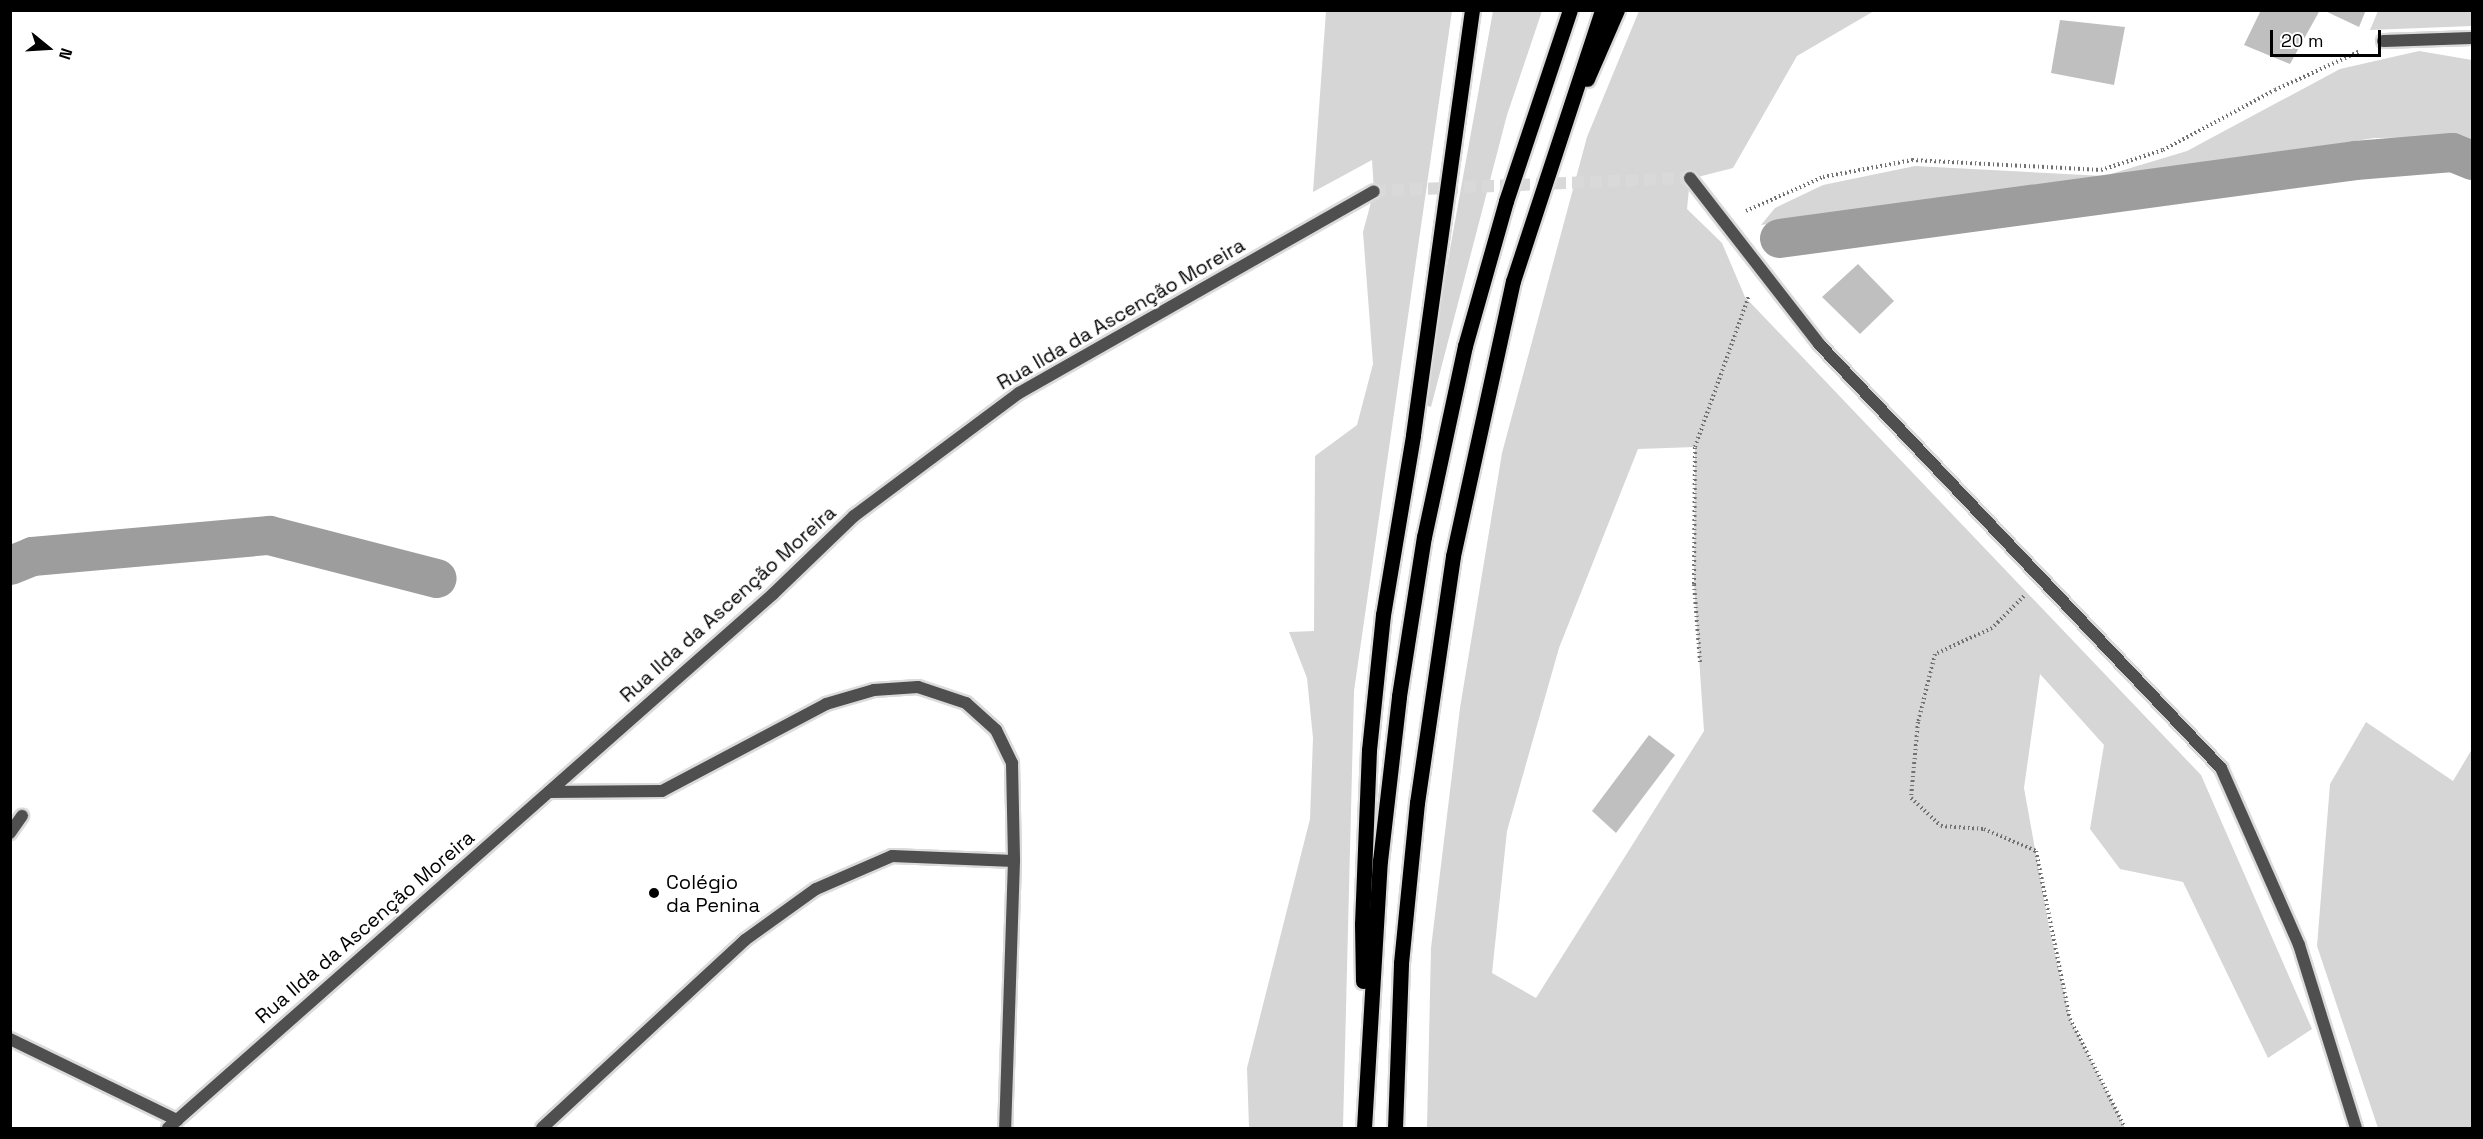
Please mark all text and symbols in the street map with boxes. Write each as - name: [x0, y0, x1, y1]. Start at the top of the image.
- north arrow: [18, 18, 78, 78]
- scale bar: [2273, 18, 2384, 56]
- text: 20 m: [2281, 29, 2324, 52]
- text: N: [54, 45, 77, 62]
- street label: Rua Ilda da Ascenção Moreira: [993, 233, 1249, 395]
- street label: Rua Ilda da Ascenção Moreira: [615, 501, 841, 707]
- street label: Rua Ilda da Ascenção Moreira: [251, 825, 479, 1029]
- place label: Colégio da Penina: [666, 870, 760, 917]
- marker: Colégio da Penina: [647, 886, 661, 900]

